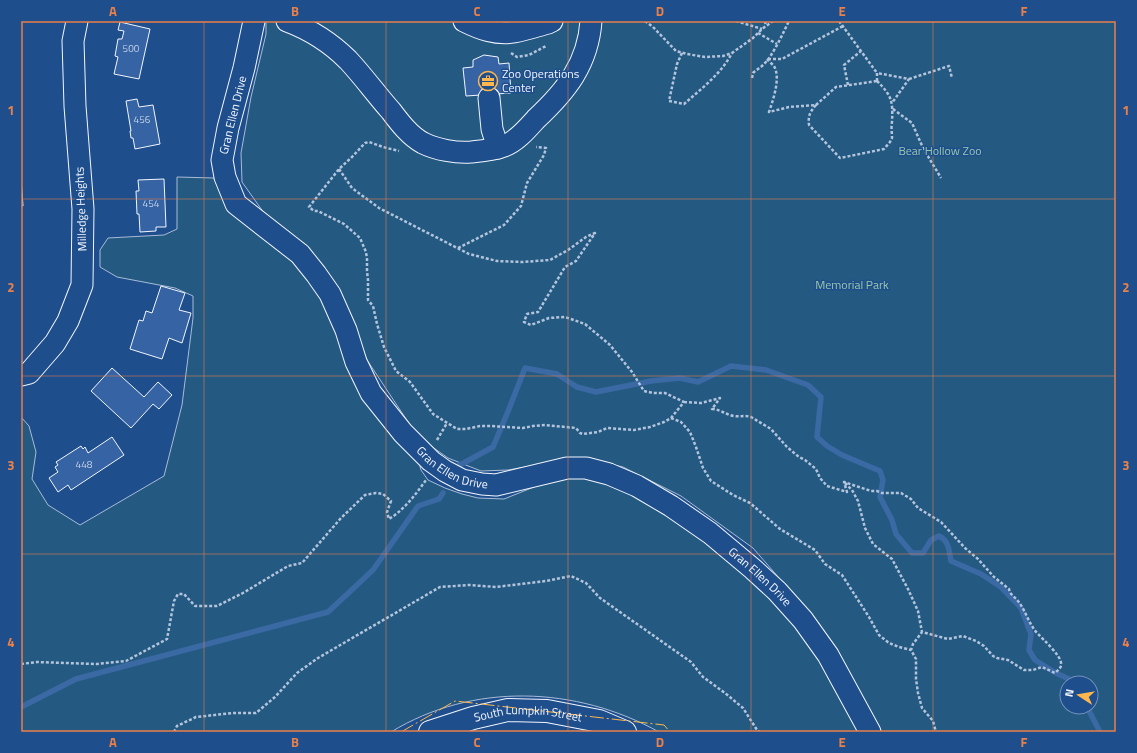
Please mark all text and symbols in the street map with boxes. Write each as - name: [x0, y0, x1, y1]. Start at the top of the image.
- text: A: [109, 1, 117, 21]
- text: B: [291, 1, 299, 21]
- text: C: [473, 1, 481, 21]
- text: D: [656, 1, 664, 21]
- text: E: [838, 1, 846, 21]
- text: F: [1021, 1, 1028, 21]
- house number: 500: [123, 41, 140, 56]
- place label: Zoo Operations Center: [502, 64, 580, 97]
- office icon: Zoo Operations Center: [477, 70, 499, 92]
- street label: Gran Ellen Drive: [214, 74, 251, 156]
- text: 1: [7, 100, 15, 120]
- text: 1: [1122, 100, 1130, 120]
- house number: 456: [134, 112, 151, 127]
- park label: Bear Hollow Zoo: [898, 141, 982, 160]
- street label: Milledge Heights: [70, 166, 91, 252]
- house number: 454: [143, 196, 160, 211]
- park label: Memorial Park: [815, 275, 889, 294]
- text: 2: [7, 277, 15, 297]
- text: 2: [1122, 277, 1130, 297]
- street label: Gran Ellen Drive: [412, 441, 488, 493]
- text: 3: [7, 455, 15, 475]
- text: 3: [1122, 455, 1130, 475]
- house number: 448: [76, 457, 93, 472]
- street label: Gran Ellen Drive: [724, 542, 796, 610]
- text: 4: [7, 632, 15, 652]
- text: 4: [1122, 632, 1130, 652]
- north arrow: [1059, 675, 1099, 715]
- text: N: [1061, 688, 1078, 698]
- street label: South Lumpkin Street: [472, 700, 585, 727]
- text: A: [109, 732, 117, 752]
- text: B: [291, 732, 299, 752]
- text: C: [473, 732, 481, 752]
- text: D: [656, 732, 664, 752]
- text: E: [838, 732, 846, 752]
- text: F: [1021, 732, 1028, 752]

